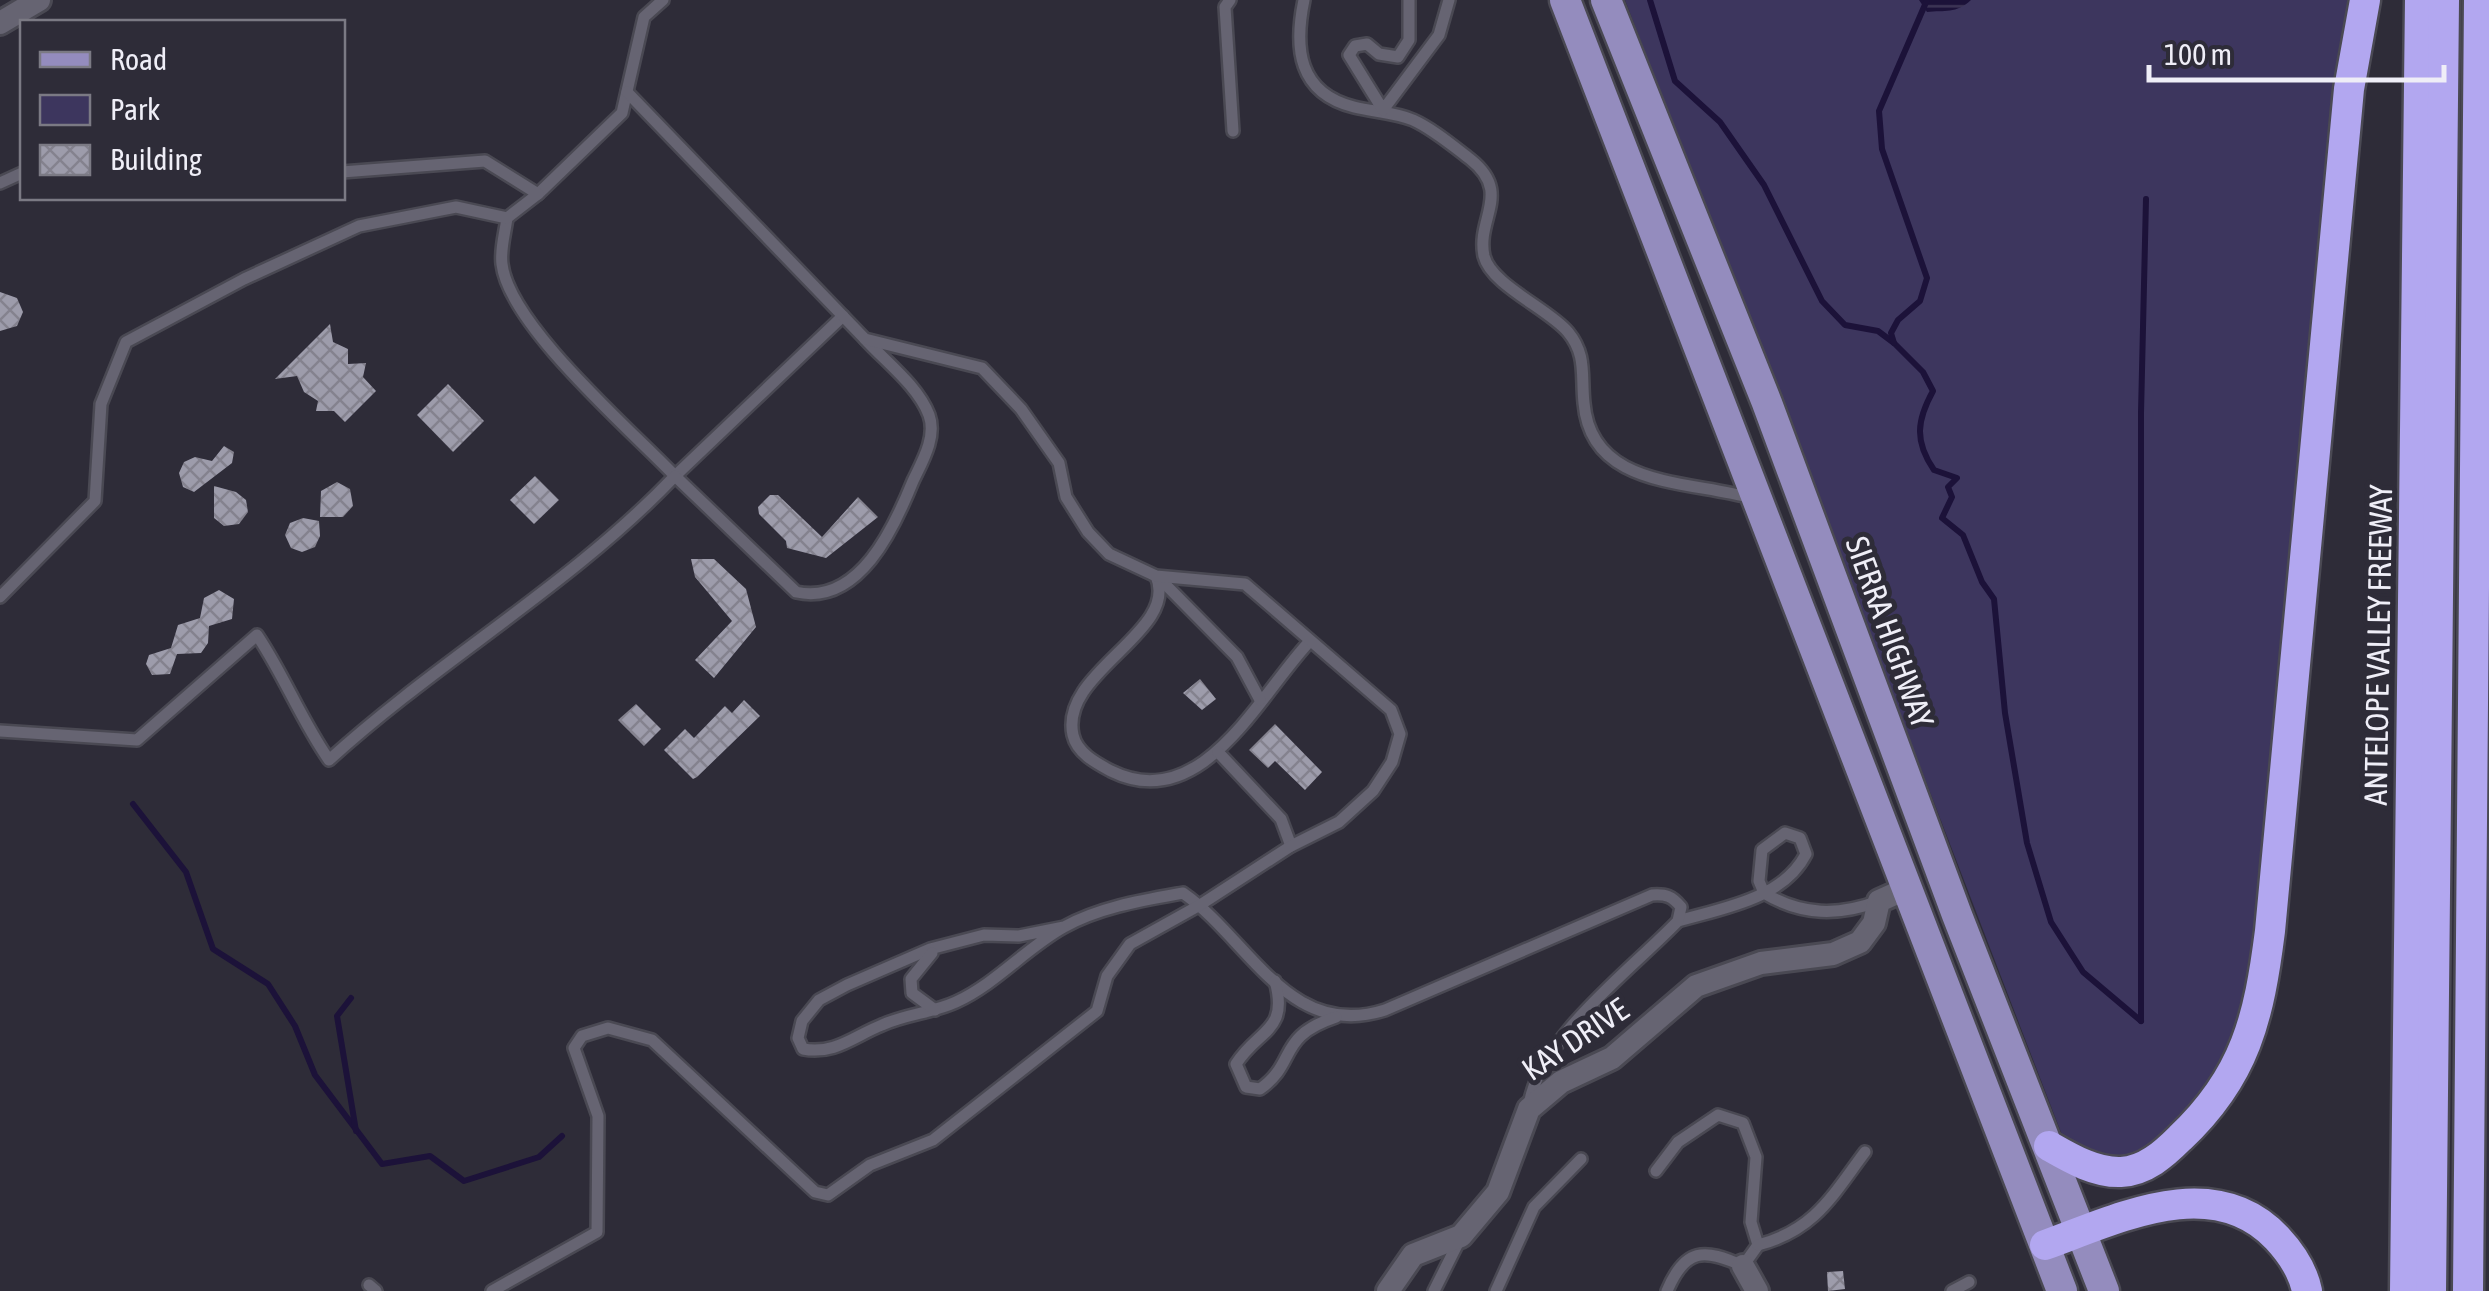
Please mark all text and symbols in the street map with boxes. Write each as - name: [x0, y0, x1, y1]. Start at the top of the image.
- legend: [20, 20, 345, 200]
- scale bar: [2149, 20, 2444, 82]
- text: 100 m: [2164, 37, 2232, 71]
- text: Road: [110, 42, 167, 76]
- text: Park: [110, 92, 160, 126]
- text: Building: [110, 142, 202, 176]
- street label: ANTELOPE VALLEY FREEWAY: [2357, 483, 2399, 806]
- street label: SIERRA HIGHWAY: [1838, 531, 1942, 733]
- street label: KAY DRIVE: [1515, 990, 1635, 1088]

